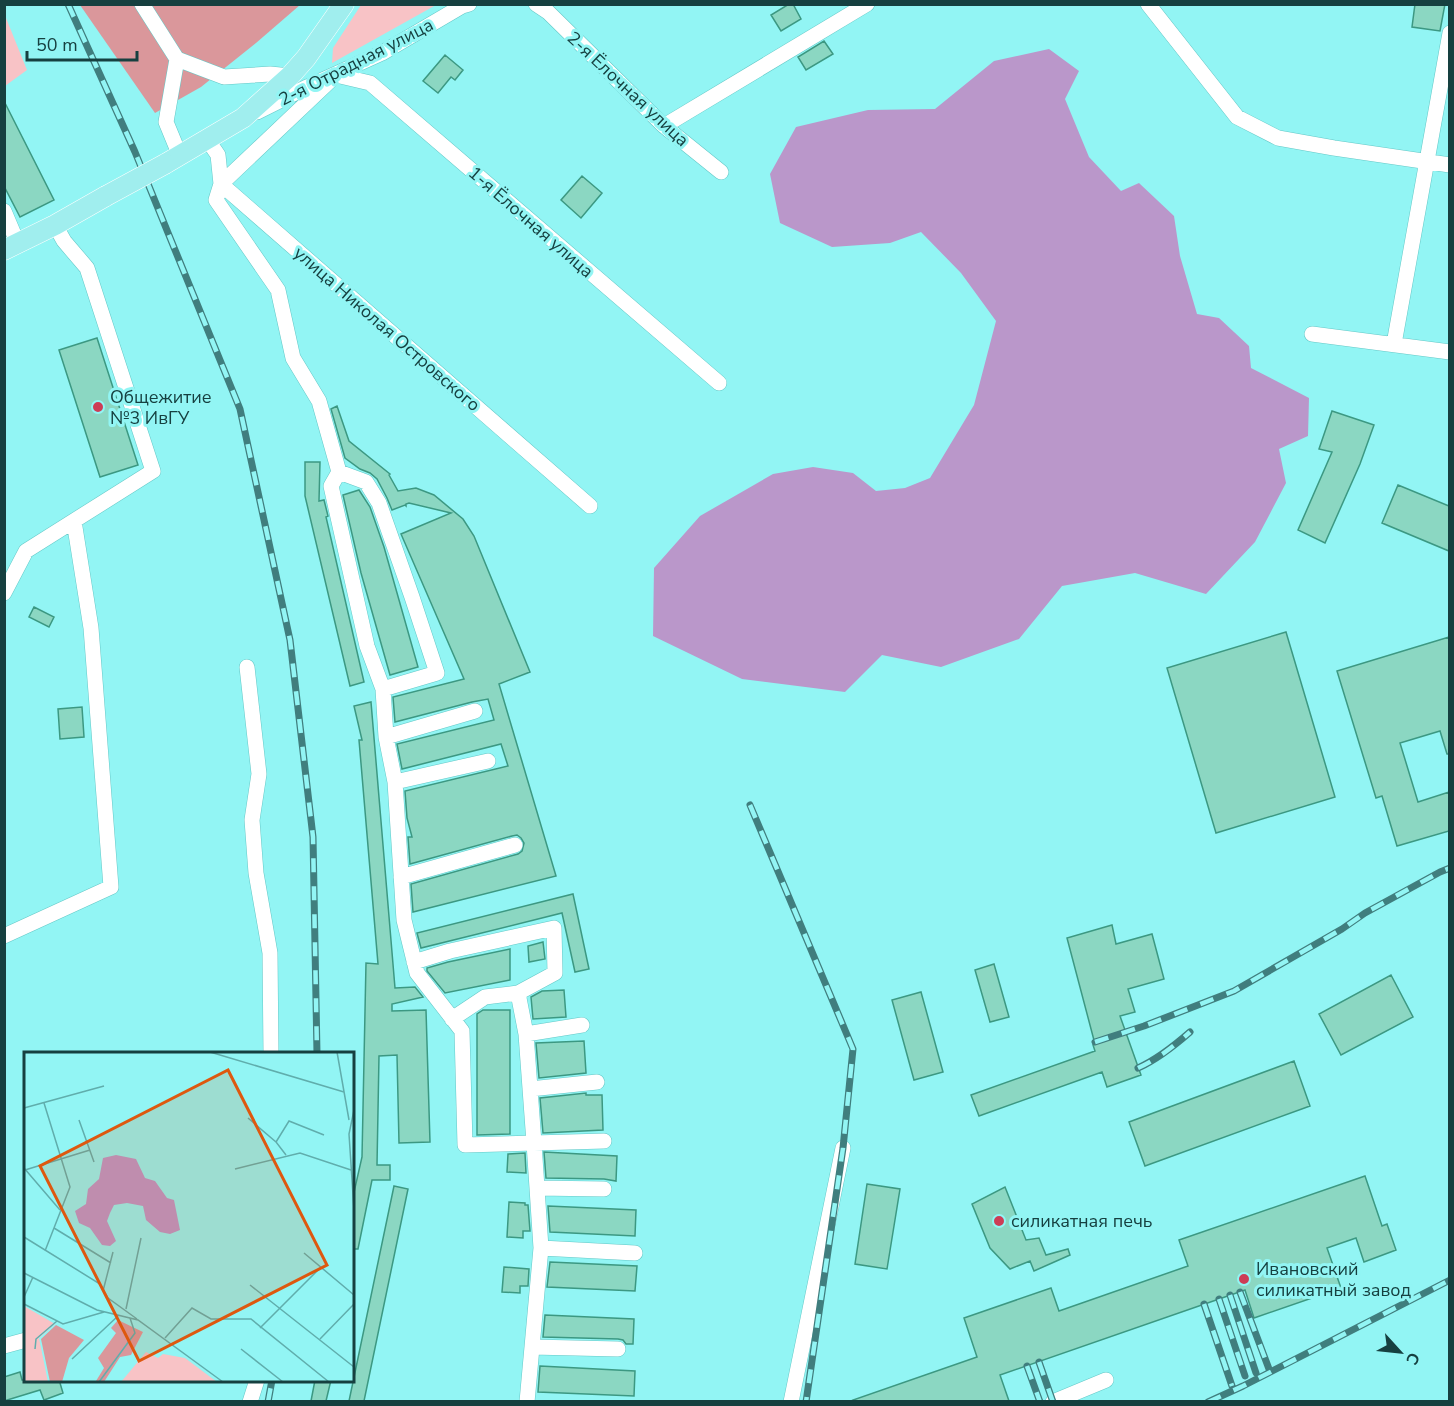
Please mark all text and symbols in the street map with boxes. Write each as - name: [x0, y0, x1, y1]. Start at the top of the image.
- street label: 2-я Отрадная улица: [275, 13, 437, 111]
- scale bar: [27, 24, 136, 62]
- street label: 2-я Ёлочная улица: [562, 26, 694, 152]
- text: 50 m: [36, 33, 78, 57]
- street label: 1-я Ёлочная улица: [463, 161, 599, 283]
- street label: улица Николая Островского: [289, 241, 485, 417]
- place label: Общежитие №3 ИвГУ: [110, 385, 211, 430]
- marker: Общежитие №3 ИвГУ: [91, 400, 105, 414]
- inset map: [24, 1052, 354, 1382]
- place label: силикатная печь: [1011, 1209, 1153, 1233]
- marker: силикатная печь: [992, 1214, 1006, 1228]
- place label: Ивановский силикатный завод: [1256, 1257, 1412, 1302]
- marker: Ивановский силикатный завод: [1237, 1272, 1251, 1286]
- north arrow: [1370, 1322, 1430, 1382]
- text: С: [1400, 1349, 1425, 1368]

